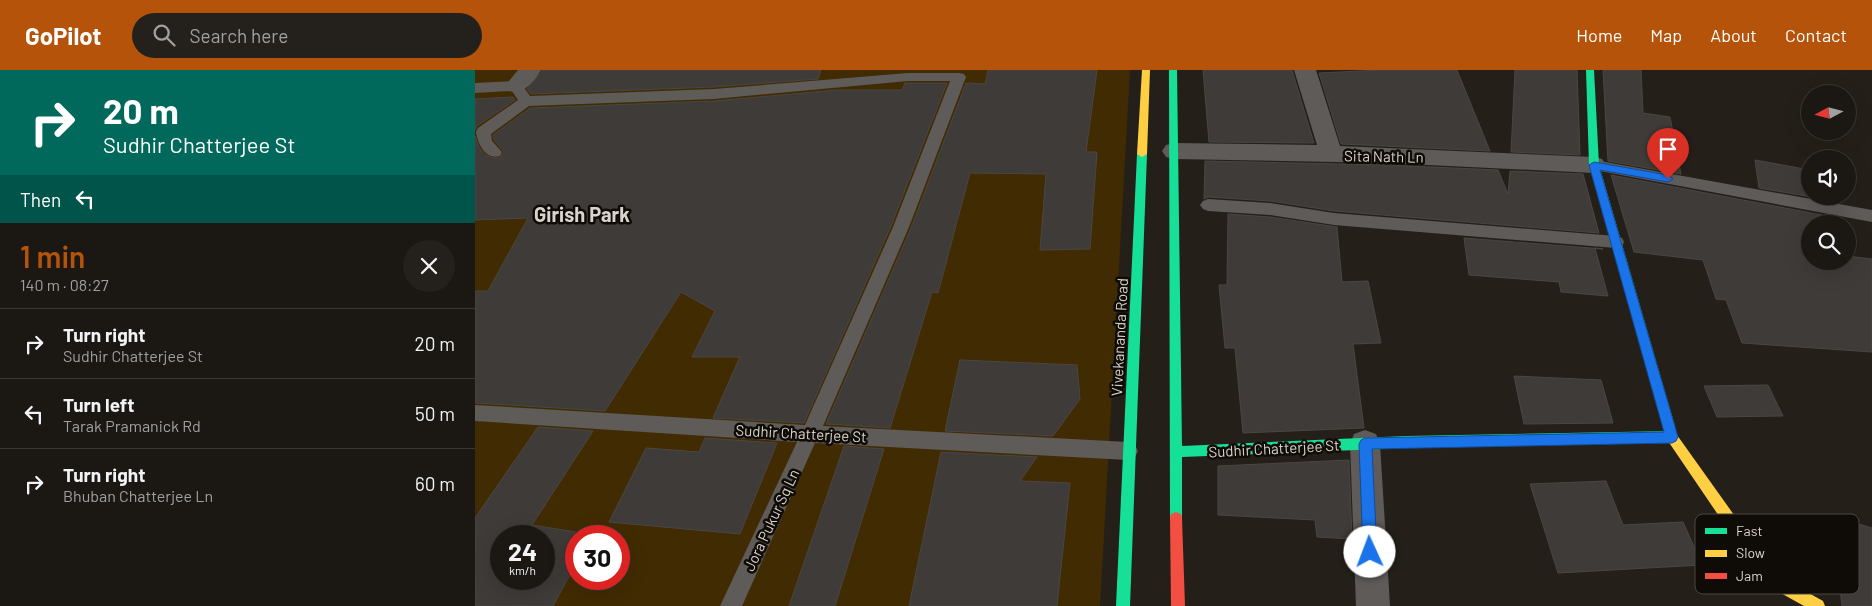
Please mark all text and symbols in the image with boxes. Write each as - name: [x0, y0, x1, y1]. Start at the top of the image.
- search box: [132, 13, 482, 58]
- text: GoPilot: [25, 21, 102, 50]
- icon: search: [150, 21, 178, 49]
- text: Search here: [190, 24, 288, 47]
- text: Home: [1576, 24, 1622, 46]
- text: Map: [1650, 24, 1682, 46]
- text: About: [1710, 24, 1757, 46]
- text: Contact: [1785, 24, 1847, 46]
- north arrow: [1801, 85, 1856, 140]
- map controls: [1801, 85, 1856, 270]
- text: 20 m: [103, 89, 179, 131]
- icon: right: [20, 90, 85, 155]
- pin: [1647, 128, 1689, 179]
- text: Sudhir Chatterjee St: [103, 131, 295, 157]
- icon: arrive: [1654, 135, 1682, 163]
- street label: Sita Nath Ln: [1344, 146, 1424, 166]
- button: sound: [1801, 150, 1856, 205]
- icon: left: [71, 185, 99, 213]
- text: Then: [20, 188, 61, 211]
- district label: Girish Park: [534, 202, 630, 226]
- button: search: [1801, 215, 1856, 270]
- text: 1 min: [20, 238, 85, 274]
- button: close: [403, 240, 455, 292]
- text: 140 m · 08:27: [20, 275, 109, 294]
- street label: Vivekananda Road: [1107, 277, 1131, 397]
- text: Turn right: [63, 323, 145, 346]
- icon: right: [20, 330, 48, 358]
- text: 20 m: [415, 332, 455, 355]
- text: Sudhir Chatterjee St: [63, 346, 203, 365]
- text: Turn left: [63, 393, 134, 416]
- icon: left: [20, 400, 48, 428]
- text: 50 m: [415, 402, 455, 425]
- text: Tarak Pramanick Rd: [63, 416, 201, 435]
- street label: Sudhir Chatterjee St: [735, 421, 867, 445]
- street label: Sudhir Chatterjee St: [1208, 436, 1340, 460]
- text: Turn right: [63, 463, 145, 486]
- street label: Jora Pukur Sq Ln: [739, 466, 803, 574]
- icon: right: [20, 470, 48, 498]
- text: 60 m: [415, 472, 455, 495]
- text: Bhuban Chatterjee Ln: [63, 486, 213, 505]
- legend: [1695, 514, 1859, 594]
- text: Fast: [1736, 522, 1762, 539]
- speed limit sign: 30: [565, 525, 630, 590]
- position arrow: [1343, 525, 1395, 577]
- text: 24: [508, 536, 537, 566]
- text: Slow: [1736, 544, 1765, 561]
- text: km/h: [509, 563, 536, 577]
- text: Jam: [1736, 567, 1763, 584]

